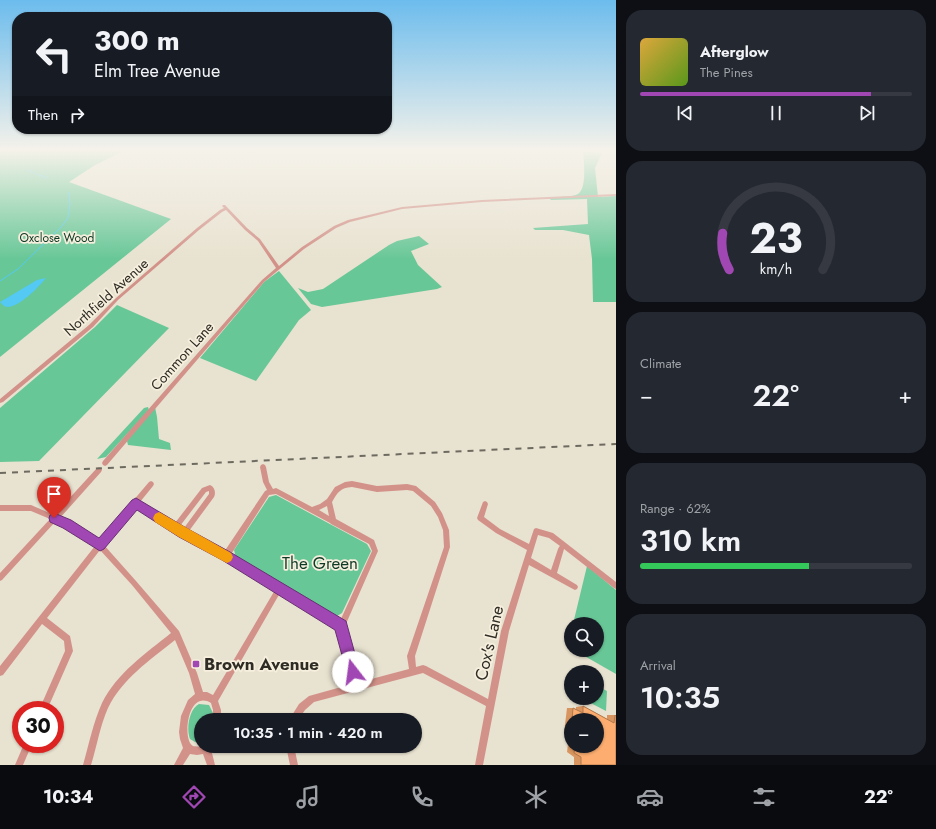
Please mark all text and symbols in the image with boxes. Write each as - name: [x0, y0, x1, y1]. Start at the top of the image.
- text: 300 m: [94, 20, 180, 61]
- icon: left: [28, 28, 80, 80]
- text: Afterglow: [700, 41, 769, 63]
- text: Elm Tree Avenue: [94, 58, 220, 84]
- text: The Pines: [700, 63, 753, 82]
- icon: previous: [674, 102, 696, 124]
- icon: pause: [765, 102, 787, 124]
- icon: next: [856, 102, 878, 124]
- text: Then: [28, 104, 58, 126]
- icon: right: [66, 104, 88, 126]
- text: 23: [749, 207, 803, 268]
- park label: Oxclose Wood: [20, 229, 94, 247]
- street label: Northfield Avenue: [59, 253, 153, 341]
- text: km/h: [760, 258, 792, 278]
- street label: Common Lane: [146, 317, 218, 395]
- text: Climate: [640, 354, 681, 373]
- text: 22°: [752, 374, 799, 417]
- text: −: [640, 379, 653, 411]
- text: +: [898, 379, 912, 411]
- pin: [37, 477, 71, 518]
- icon: arrive: [43, 483, 65, 505]
- text: Range · 62%: [640, 499, 711, 518]
- text: 310 km: [640, 519, 741, 562]
- park label: The Green: [282, 551, 358, 575]
- street label: Cox's Lane: [469, 603, 509, 683]
- map controls: [564, 617, 604, 753]
- button: search: [564, 617, 604, 657]
- position arrow: [332, 651, 374, 693]
- place label: Brown Avenue: [204, 652, 319, 676]
- text: Arrival: [640, 656, 676, 675]
- marker: Brown Avenue: [191, 659, 201, 669]
- button: +: [564, 665, 604, 705]
- text: 10:35: [640, 676, 720, 719]
- speed limit sign: 30: [12, 701, 64, 753]
- button: −: [564, 713, 604, 753]
- text: 10:35 · 1 min · 420 m: [233, 722, 383, 744]
- icon: directions: [180, 783, 208, 811]
- icon: music: [294, 783, 322, 811]
- icon: phone: [408, 783, 436, 811]
- icon: climate: [522, 783, 550, 811]
- icon: car: [636, 783, 664, 811]
- icon: filters: [750, 783, 778, 811]
- text: 10:34: [43, 784, 94, 810]
- text: 22°: [864, 784, 893, 810]

